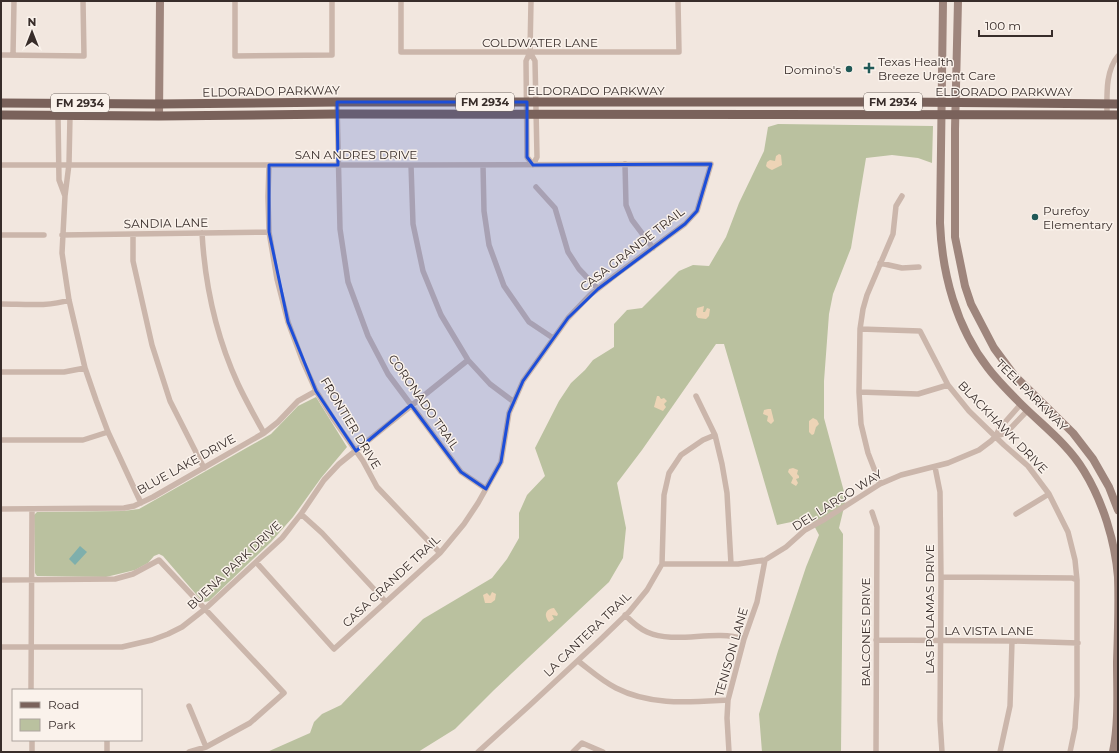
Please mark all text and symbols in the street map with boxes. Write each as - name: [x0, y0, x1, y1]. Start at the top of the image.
- north arrow: [12, 12, 52, 52]
- scale bar: [979, 12, 1052, 38]
- text: N: [28, 15, 36, 29]
- text: 100 m: [985, 18, 1021, 33]
- street label: COLDWATER LANE: [482, 35, 598, 50]
- place label: Texas Health Breeze Urgent Care: [878, 54, 996, 83]
- place label: Domino's: [784, 62, 841, 77]
- marker: Texas Health Breeze Urgent Care: [863, 62, 875, 74]
- marker: Domino's: [844, 64, 854, 74]
- street label: ELDORADO PARKWAY: [202, 82, 340, 100]
- street label: ELDORADO PARKWAY: [527, 83, 665, 98]
- street label: ELDORADO PARKWAY: [935, 84, 1073, 99]
- road number: FM 2934: [456, 93, 514, 111]
- road number: FM 2934: [864, 93, 922, 111]
- road number: FM 2934: [51, 94, 109, 112]
- street label: SAN ANDRES DRIVE: [295, 147, 417, 162]
- place label: Purefoy Elementary: [1043, 203, 1113, 232]
- street label: CASA GRANDE TRAIL: [577, 204, 687, 294]
- marker: Purefoy Elementary: [1030, 212, 1040, 222]
- street label: SANDIA LANE: [124, 215, 208, 231]
- street label: CORONADO TRAIL: [385, 351, 463, 453]
- street label: TEEL PARKWAY: [993, 356, 1071, 434]
- street label: FRONTIER DRIVE: [318, 374, 384, 472]
- street label: BLACKHAWK DRIVE: [955, 378, 1051, 476]
- street label: BLUE LAKE DRIVE: [134, 431, 238, 497]
- street label: DEL LARGO WAY: [789, 466, 885, 534]
- street label: BUENA PARK DRIVE: [184, 517, 284, 613]
- street label: CASA GRANDE TRAIL: [339, 532, 443, 630]
- street label: LAS POLAMAS DRIVE: [922, 544, 937, 674]
- street label: BALCONES DRIVE: [858, 577, 873, 687]
- street label: LA CANTERA TRAIL: [540, 588, 634, 680]
- street label: TENISON LANE: [711, 606, 751, 698]
- street label: LA VISTA LANE: [944, 623, 1034, 638]
- legend: [12, 689, 142, 741]
- text: Road: [48, 697, 79, 712]
- text: Park: [48, 717, 76, 732]

